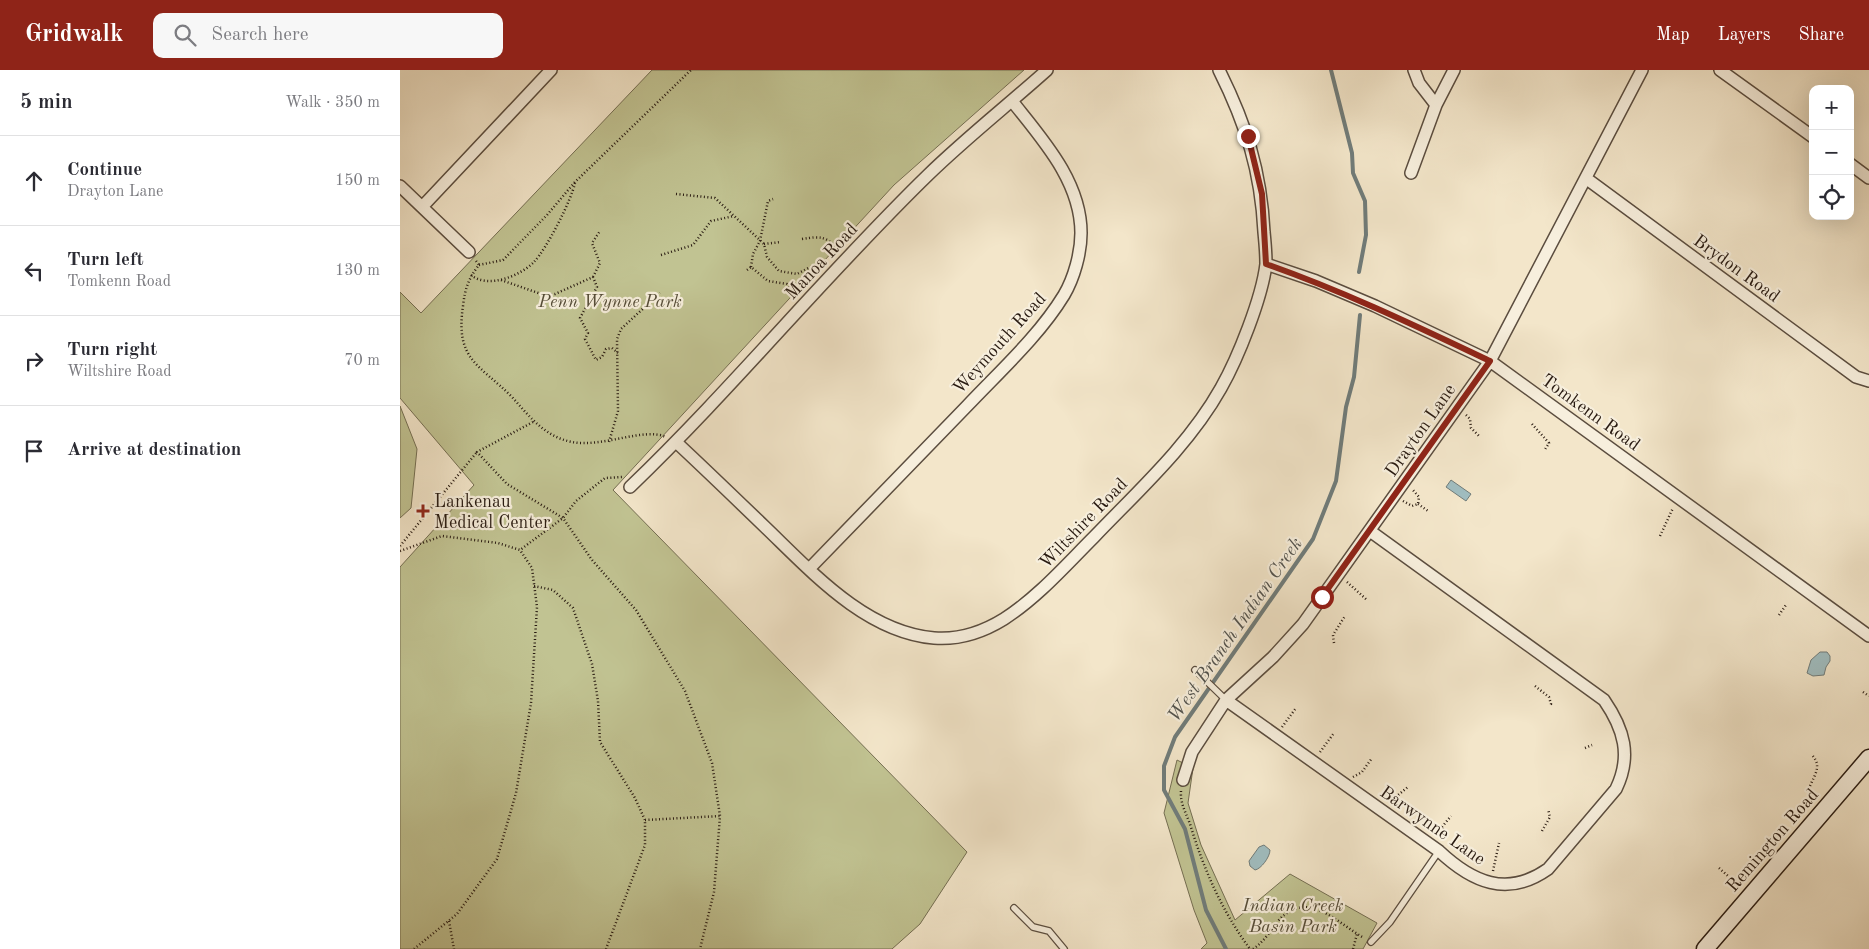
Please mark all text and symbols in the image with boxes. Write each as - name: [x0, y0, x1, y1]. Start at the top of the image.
- search box: [153, 13, 503, 58]
- icon: search: [171, 21, 199, 49]
- text: Gridwalk: [25, 23, 123, 47]
- text: Search here: [211, 26, 309, 45]
- text: Map: [1656, 26, 1690, 44]
- text: Layers: [1718, 26, 1770, 44]
- text: Share: [1798, 26, 1844, 44]
- map controls: [1809, 85, 1854, 220]
- button: +: [1809, 85, 1854, 130]
- text: 5 min: [20, 92, 73, 113]
- text: Walk · 350 m: [285, 95, 380, 111]
- route end: [1237, 125, 1260, 148]
- button: −: [1809, 130, 1854, 175]
- text: Continue: [67, 161, 142, 180]
- icon: ahead: [20, 167, 48, 195]
- text: 150 m: [335, 173, 380, 189]
- button: locate: [1809, 175, 1854, 220]
- text: Drayton Lane: [67, 184, 163, 200]
- street label: Manoa Road: [782, 220, 861, 303]
- street label: Brydon Road: [1690, 232, 1783, 306]
- text: Turn left: [67, 251, 144, 270]
- icon: left: [20, 257, 48, 285]
- text: 130 m: [335, 263, 380, 279]
- text: Tomkenn Road: [67, 274, 171, 290]
- street label: Weymouth Road: [950, 290, 1050, 398]
- park label: Penn Wynne Park: [537, 293, 682, 311]
- text: Turn right: [67, 341, 157, 360]
- icon: right: [20, 347, 48, 375]
- text: 70 m: [344, 353, 380, 369]
- text: Wiltshire Road: [67, 364, 172, 380]
- street label: Tomkenn Road: [1538, 371, 1643, 454]
- street label: Drayton Lane: [1382, 381, 1459, 480]
- icon: arrive: [20, 437, 48, 465]
- text: Arrive at destination: [67, 441, 241, 460]
- street label: Wiltshire Road: [1036, 475, 1131, 572]
- place label: Lankenau Medical Center: [434, 493, 551, 532]
- marker: Lankenau Medical Center: [416, 504, 430, 518]
- water label: West Branch Indian Creek: [1165, 535, 1307, 726]
- route start: [1311, 586, 1334, 609]
- street label: Barwynne Lane: [1377, 783, 1488, 869]
- street label: Remington Road: [1723, 786, 1822, 896]
- park label: Indian Creek Basin Park: [1241, 897, 1344, 936]

